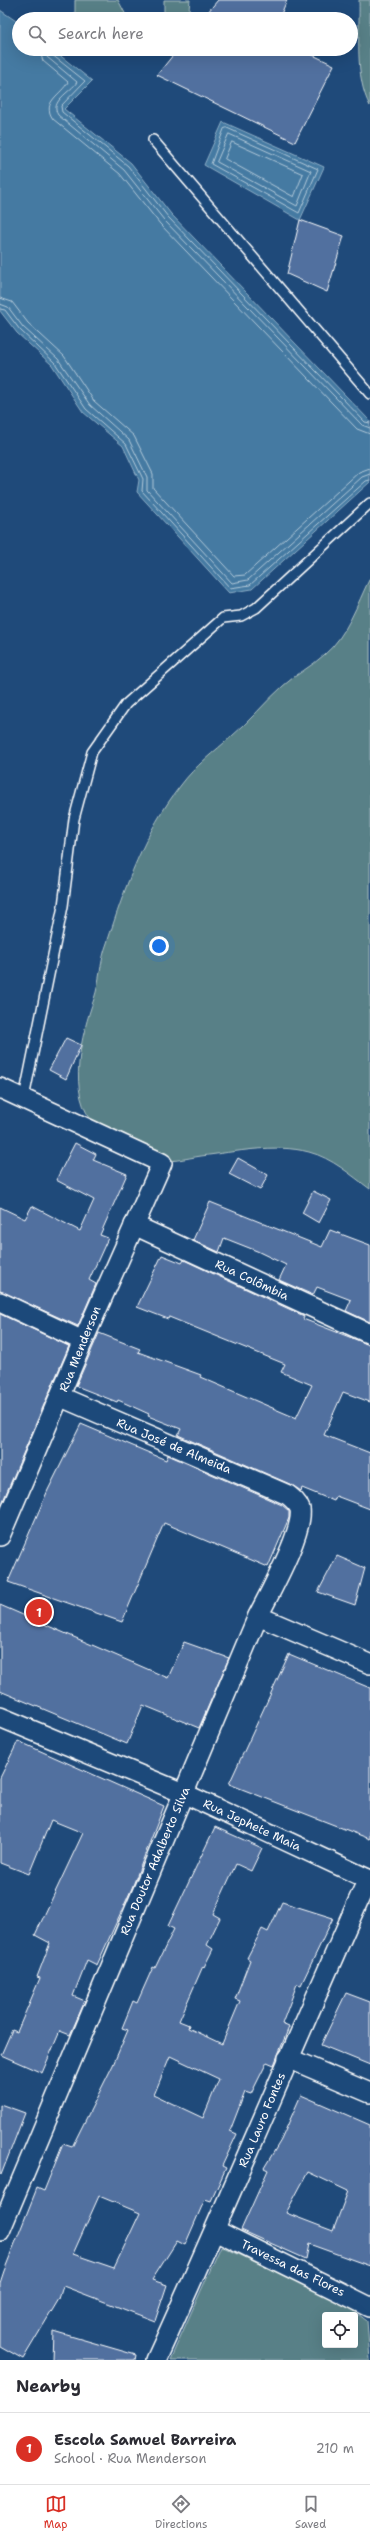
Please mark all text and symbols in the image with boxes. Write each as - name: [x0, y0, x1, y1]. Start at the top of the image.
- search box: [12, 12, 358, 56]
- icon: search: [26, 23, 48, 45]
- text: Search here: [58, 24, 144, 44]
- your location: [149, 936, 169, 956]
- street label: Rua Colômbia: [213, 1256, 292, 1304]
- street label: Rua Menderson: [55, 1304, 105, 1394]
- street label: Rua José de Almeida: [114, 1415, 234, 1478]
- pin: 1: [26, 1597, 52, 1627]
- street label: Rua Doutor Adalberto Silva: [116, 1784, 194, 1938]
- street label: Rua Jephete Maia: [200, 1795, 304, 1855]
- street label: Rua Lauro Fontes: [235, 2070, 289, 2170]
- street label: Travessa das Flores: [238, 2236, 348, 2300]
- map controls: [322, 2312, 358, 2348]
- button: locate: [322, 2312, 358, 2348]
- text: Nearby: [16, 2375, 81, 2397]
- text: Escola Samuel Barreira: [54, 2430, 236, 2450]
- text: 1: [26, 2440, 32, 2457]
- text: 210 m: [316, 2440, 354, 2457]
- text: School · Rua Menderson: [54, 2450, 206, 2467]
- tab: Map: [44, 2493, 67, 2532]
- tab: Directions: [155, 2493, 207, 2532]
- tab: Saved: [295, 2493, 326, 2532]

